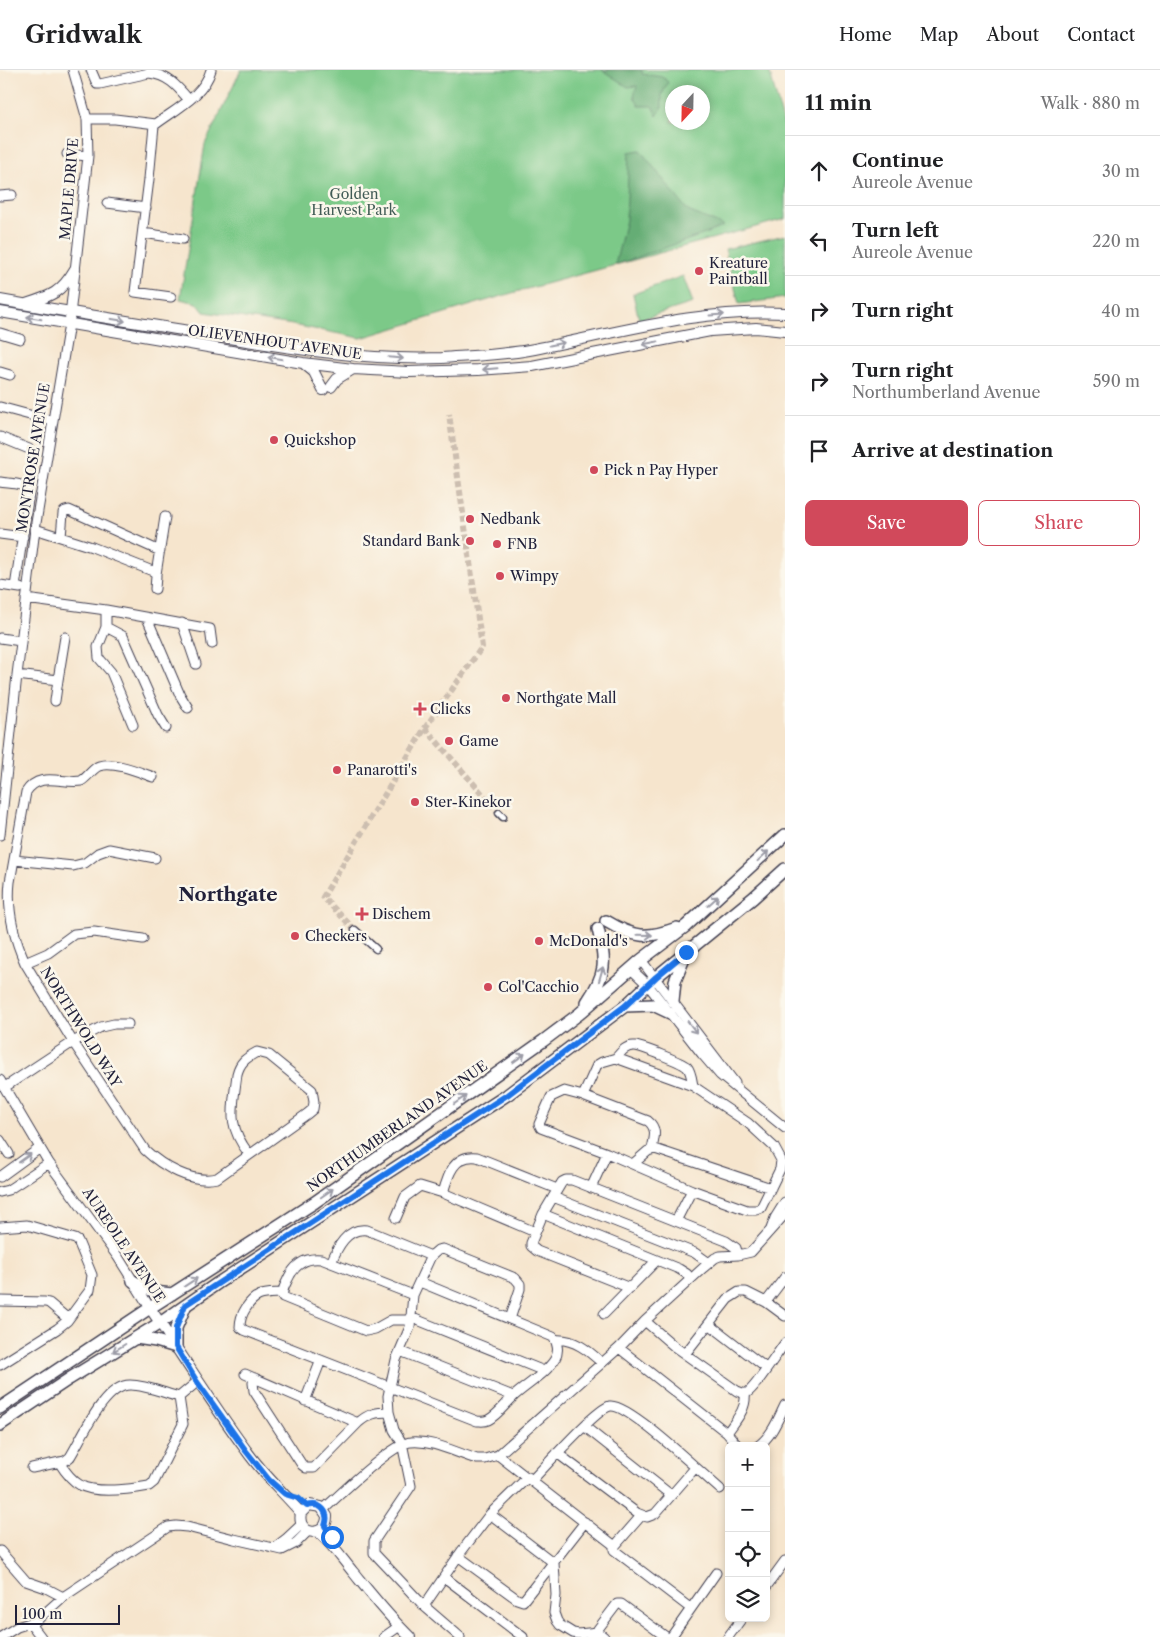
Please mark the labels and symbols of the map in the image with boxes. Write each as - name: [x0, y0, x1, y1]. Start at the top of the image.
- north arrow: [665, 85, 710, 130]
- street label: MAPLE DRIVE: [56, 137, 82, 241]
- park label: Golden Harvest Park: [311, 185, 398, 219]
- place label: Kreature Paintball: [709, 254, 768, 288]
- marker: Kreature Paintball: [693, 265, 705, 277]
- one-way arrow: [709, 310, 725, 319]
- one-way arrow: [27, 312, 43, 322]
- one-way arrow: [110, 315, 126, 325]
- street label: OLIEVENHOUT AVENUE: [187, 321, 363, 363]
- one-way arrow: [549, 338, 565, 348]
- one-way arrow: [643, 339, 659, 349]
- one-way arrow: [268, 353, 284, 363]
- one-way arrow: [388, 353, 404, 362]
- one-way arrow: [482, 365, 498, 374]
- street label: MONTROSE AVENUE: [12, 382, 54, 534]
- place label: Quickshop: [284, 431, 356, 449]
- marker: Quickshop: [268, 434, 280, 446]
- place label: Pick n Pay Hyper: [604, 461, 718, 479]
- marker: Pick n Pay Hyper: [588, 464, 600, 476]
- place label: Nedbank: [480, 510, 541, 528]
- marker: Nedbank: [464, 513, 476, 525]
- place label: Standard Bank: [363, 532, 461, 550]
- marker: Standard Bank: [464, 535, 476, 547]
- place label: FNB: [507, 535, 538, 553]
- marker: FNB: [491, 538, 503, 550]
- place label: Wimpy: [509, 567, 559, 585]
- marker: Wimpy: [494, 570, 506, 582]
- place label: Northgate Mall: [516, 689, 616, 707]
- marker: Northgate Mall: [500, 692, 512, 704]
- place label: Clicks: [430, 700, 471, 718]
- marker: Clicks: [414, 703, 426, 715]
- place label: Game: [459, 732, 499, 750]
- marker: Game: [443, 735, 455, 747]
- place label: Panarotti's: [347, 761, 417, 779]
- marker: Panarotti's: [331, 764, 343, 776]
- place label: Ster-Kinekor: [425, 793, 512, 811]
- marker: Ster-Kinekor: [409, 796, 421, 808]
- one-way arrow: [756, 850, 769, 862]
- district label: Northgate: [179, 883, 277, 906]
- one-way arrow: [706, 895, 719, 907]
- place label: Dischem: [372, 905, 431, 923]
- marker: Dischem: [356, 908, 368, 920]
- place label: Checkers: [305, 927, 367, 945]
- marker: Checkers: [289, 930, 301, 942]
- one-way arrow: [636, 930, 653, 940]
- place label: McDonald's: [549, 932, 628, 950]
- marker: McDonald's: [533, 935, 545, 947]
- route end: [675, 941, 698, 964]
- street label: NORTHWOLD WAY: [37, 963, 126, 1092]
- one-way arrow: [597, 966, 607, 982]
- place label: Col'Cacchio: [498, 978, 579, 996]
- marker: Col'Cacchio: [482, 981, 494, 993]
- one-way arrow: [687, 1020, 697, 1034]
- one-way arrow: [512, 1053, 526, 1063]
- street label: NORTHUMBERLAND AVENUE: [303, 1057, 491, 1195]
- one-way arrow: [453, 1095, 467, 1105]
- one-way arrow: [18, 1153, 32, 1163]
- street label: AUREOLE AVENUE: [78, 1183, 169, 1306]
- one-way arrow: [320, 1188, 334, 1198]
- one-way arrow: [184, 1276, 198, 1287]
- one-way arrow: [112, 1344, 126, 1354]
- route start: [321, 1526, 344, 1549]
- scale bar: [15, 1602, 120, 1625]

